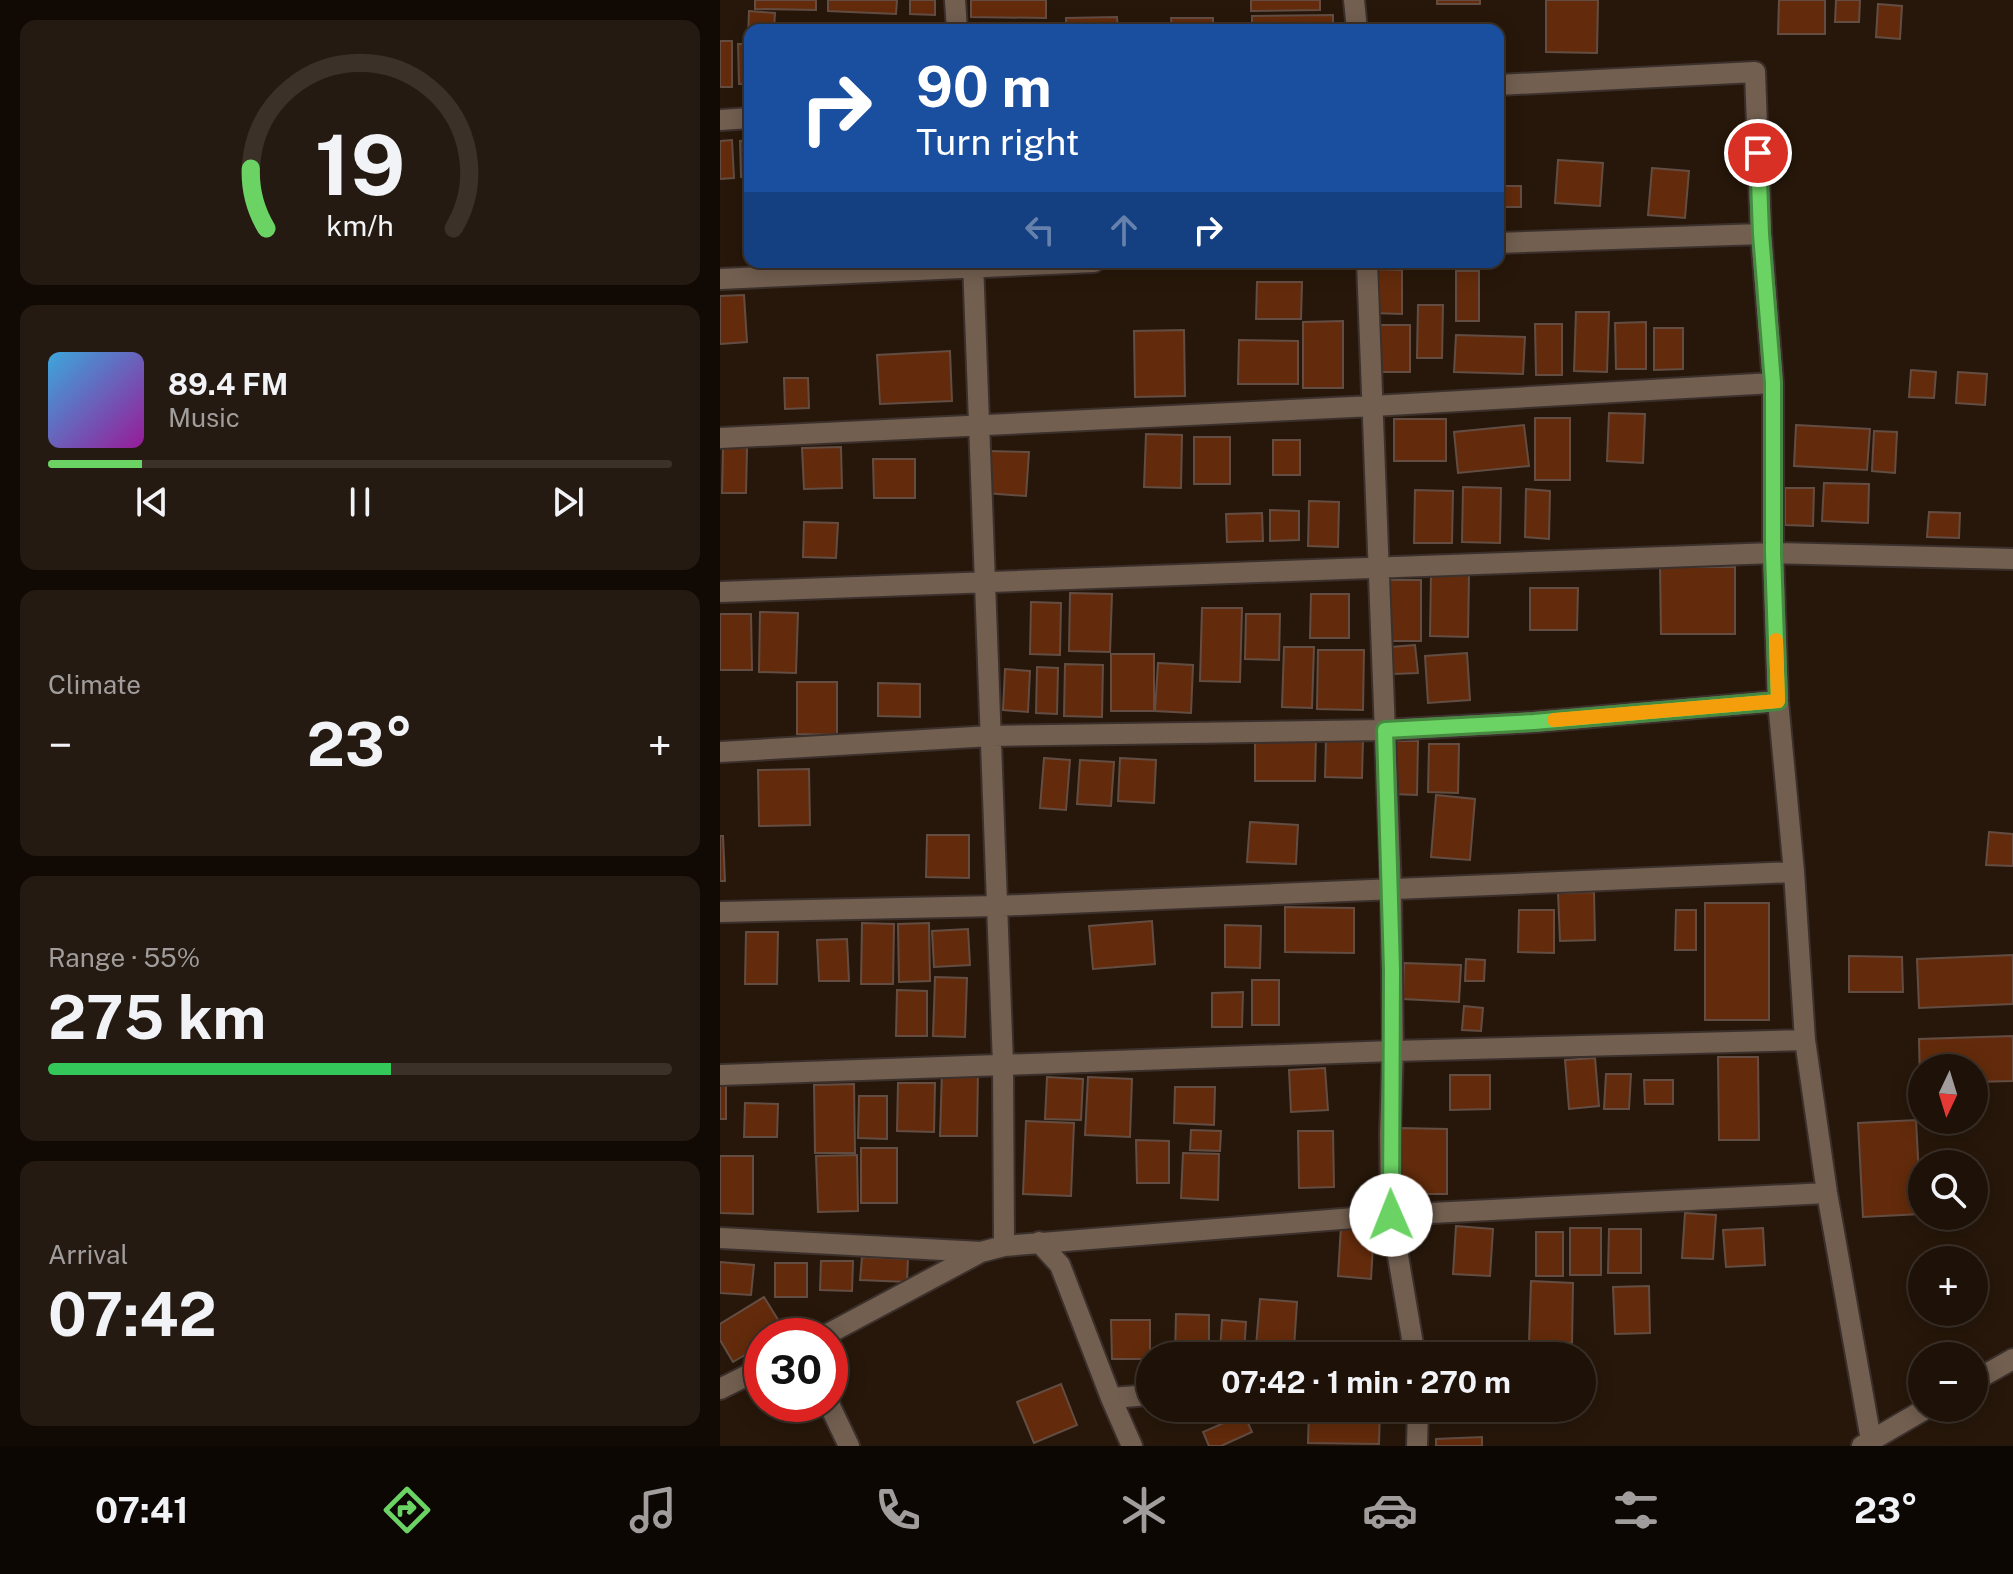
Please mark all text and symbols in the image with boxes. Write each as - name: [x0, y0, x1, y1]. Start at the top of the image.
- text: 90 m: [916, 54, 1052, 120]
- icon: right: [784, 56, 888, 160]
- text: 19: [315, 115, 405, 213]
- pin: [1724, 119, 1792, 187]
- text: Turn right: [916, 121, 1079, 163]
- icon: arrive: [1736, 131, 1780, 175]
- icon: left: [1018, 208, 1062, 252]
- icon: ahead: [1102, 208, 1146, 252]
- icon: right: [1186, 208, 1230, 252]
- text: km/h: [326, 209, 394, 242]
- text: 89.4 FM: [168, 366, 288, 402]
- text: Music: [168, 402, 240, 433]
- icon: previous: [130, 480, 174, 524]
- icon: pause: [338, 480, 382, 524]
- icon: next: [546, 480, 590, 524]
- text: Climate: [48, 669, 141, 700]
- text: 23°: [307, 709, 413, 780]
- text: −: [48, 719, 72, 771]
- text: +: [648, 719, 672, 771]
- text: Range · 55%: [48, 942, 200, 973]
- text: 275 km: [48, 982, 266, 1053]
- north arrow: [1908, 1054, 1988, 1134]
- map controls: [1908, 1054, 1988, 1422]
- button: search: [1908, 1150, 1988, 1230]
- position arrow: [1349, 1173, 1433, 1257]
- text: Arrival: [48, 1239, 128, 1270]
- button: +: [1908, 1246, 1988, 1326]
- text: 07:42: [48, 1279, 217, 1350]
- speed limit sign: 30: [744, 1318, 848, 1422]
- button: −: [1908, 1342, 1988, 1422]
- text: 07:42 · 1 min · 270 m: [1221, 1364, 1511, 1400]
- icon: directions: [379, 1482, 435, 1538]
- icon: music: [625, 1482, 681, 1538]
- icon: phone: [870, 1482, 926, 1538]
- icon: climate: [1116, 1482, 1172, 1538]
- icon: car: [1362, 1482, 1418, 1538]
- icon: filters: [1608, 1482, 1664, 1538]
- text: 07:41: [95, 1489, 189, 1531]
- text: 23°: [1854, 1489, 1918, 1531]

